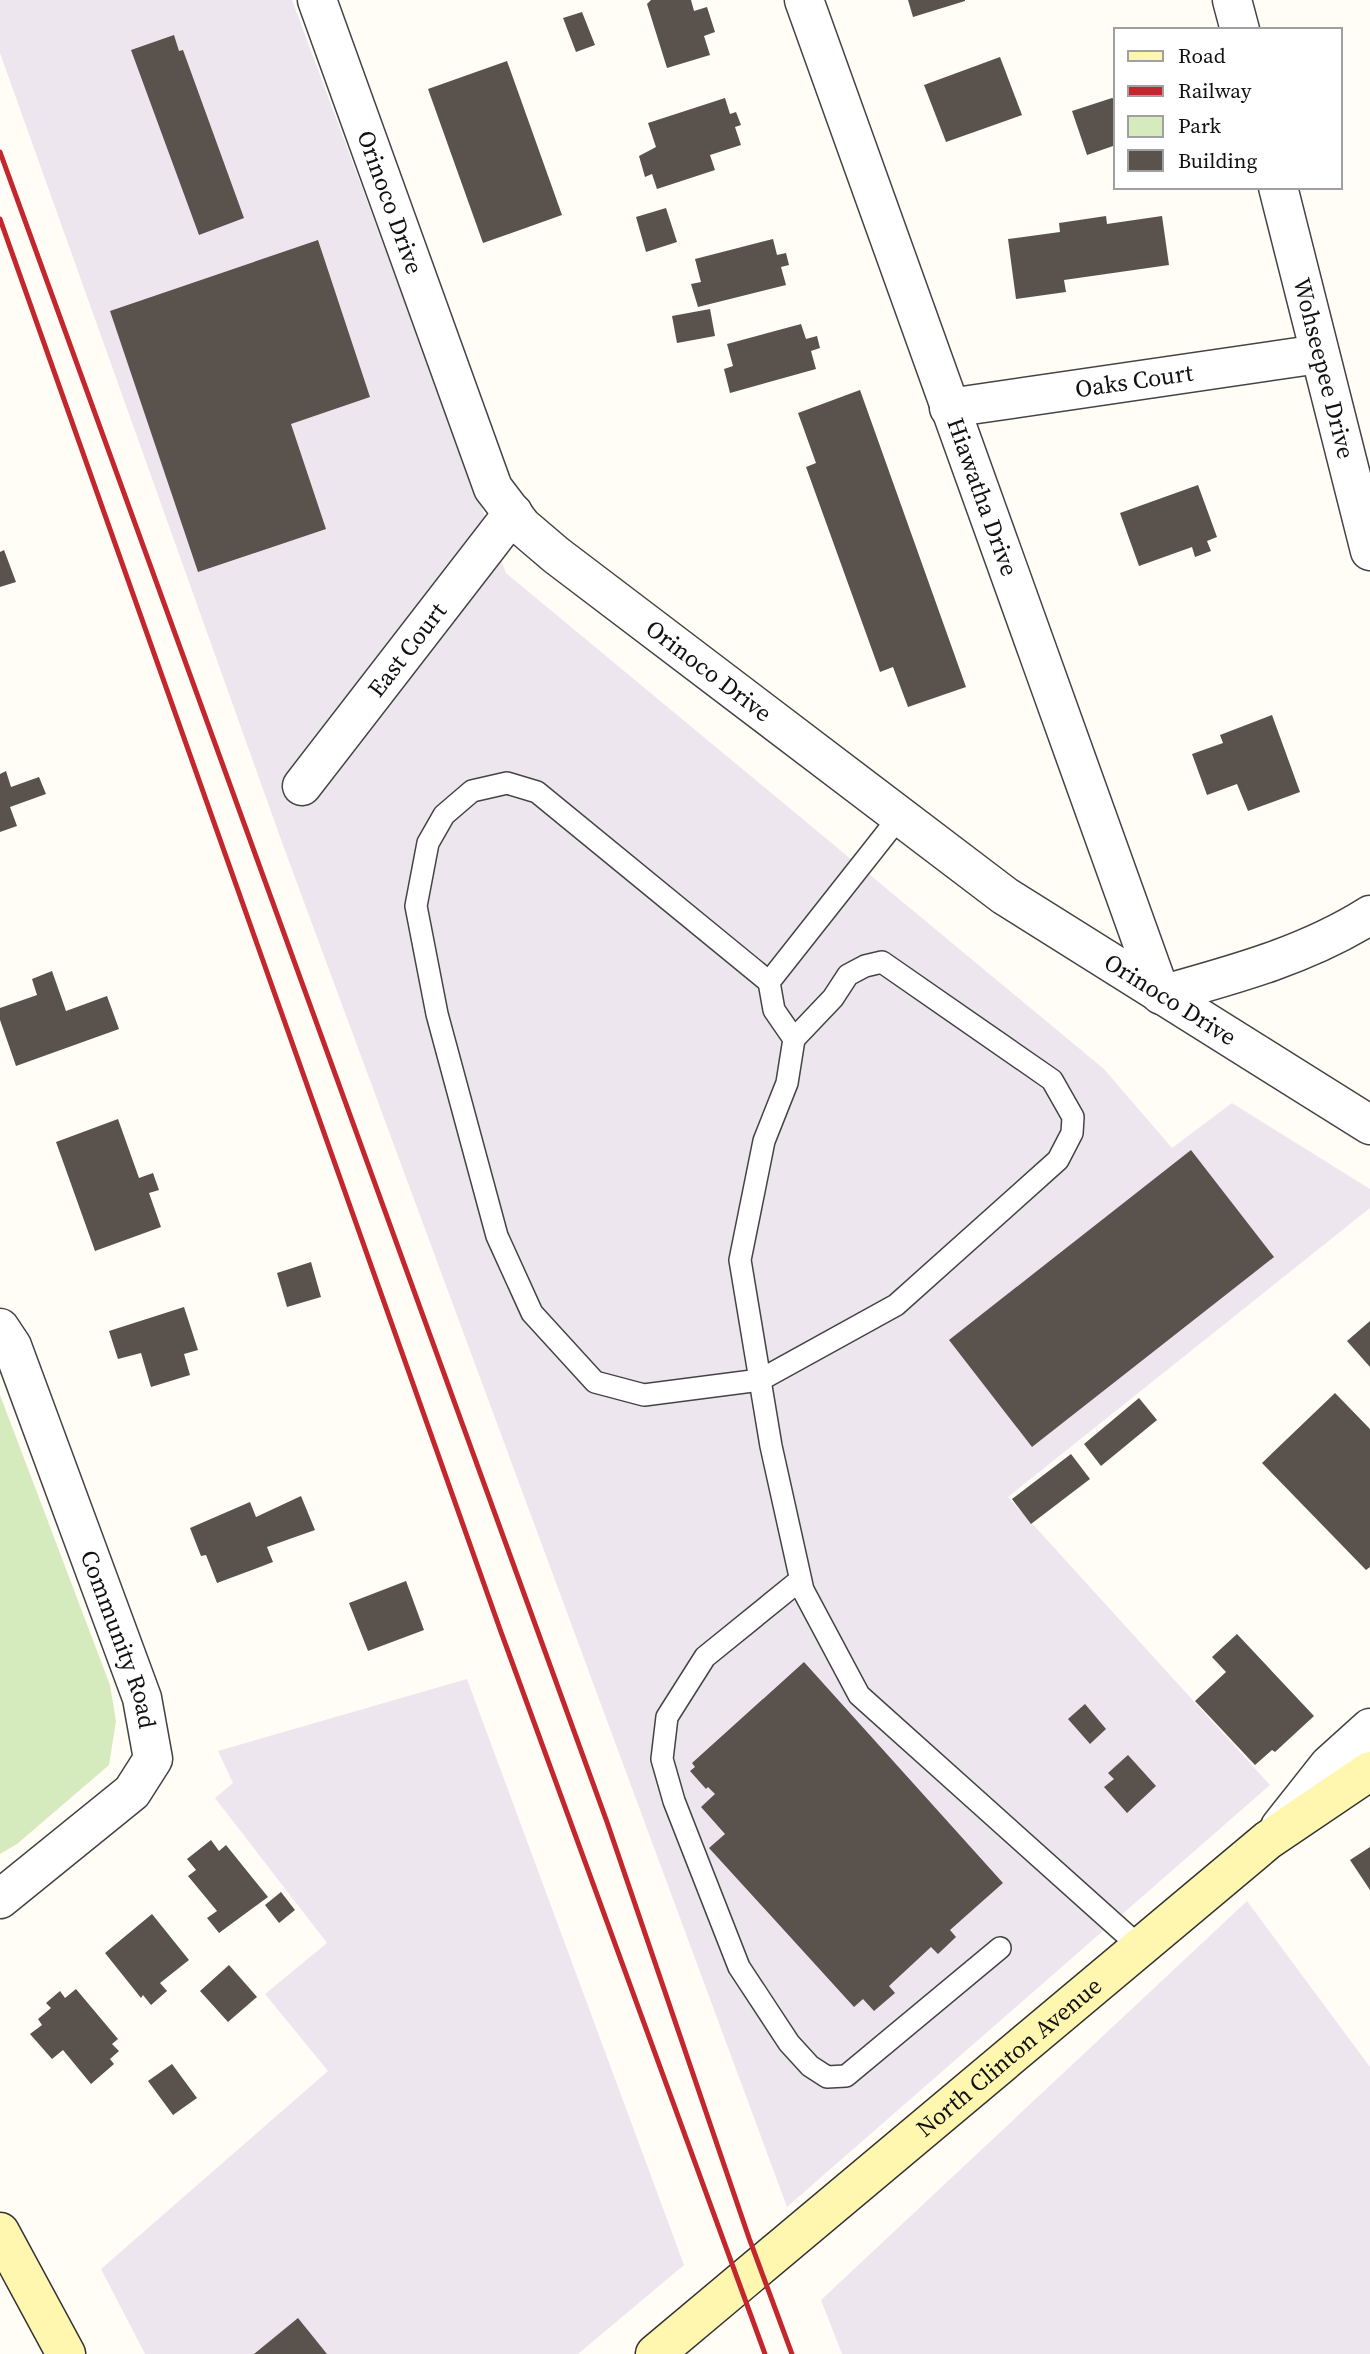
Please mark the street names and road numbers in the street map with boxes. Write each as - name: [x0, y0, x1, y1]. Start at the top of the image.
- street label: Orinoco Drive: [349, 126, 431, 278]
- street label: Wohseepee Drive: [1286, 274, 1363, 462]
- street label: Oaks Court: [1073, 356, 1195, 405]
- street label: Hiawatha Drive: [939, 413, 1026, 580]
- street label: East Court: [360, 595, 454, 704]
- street label: Orinoco Drive: [639, 612, 779, 729]
- street label: Orinoco Drive: [1098, 945, 1243, 1053]
- street label: Community Road: [73, 1545, 164, 1732]
- street label: North Clinton Avenue: [909, 1969, 1109, 2144]

